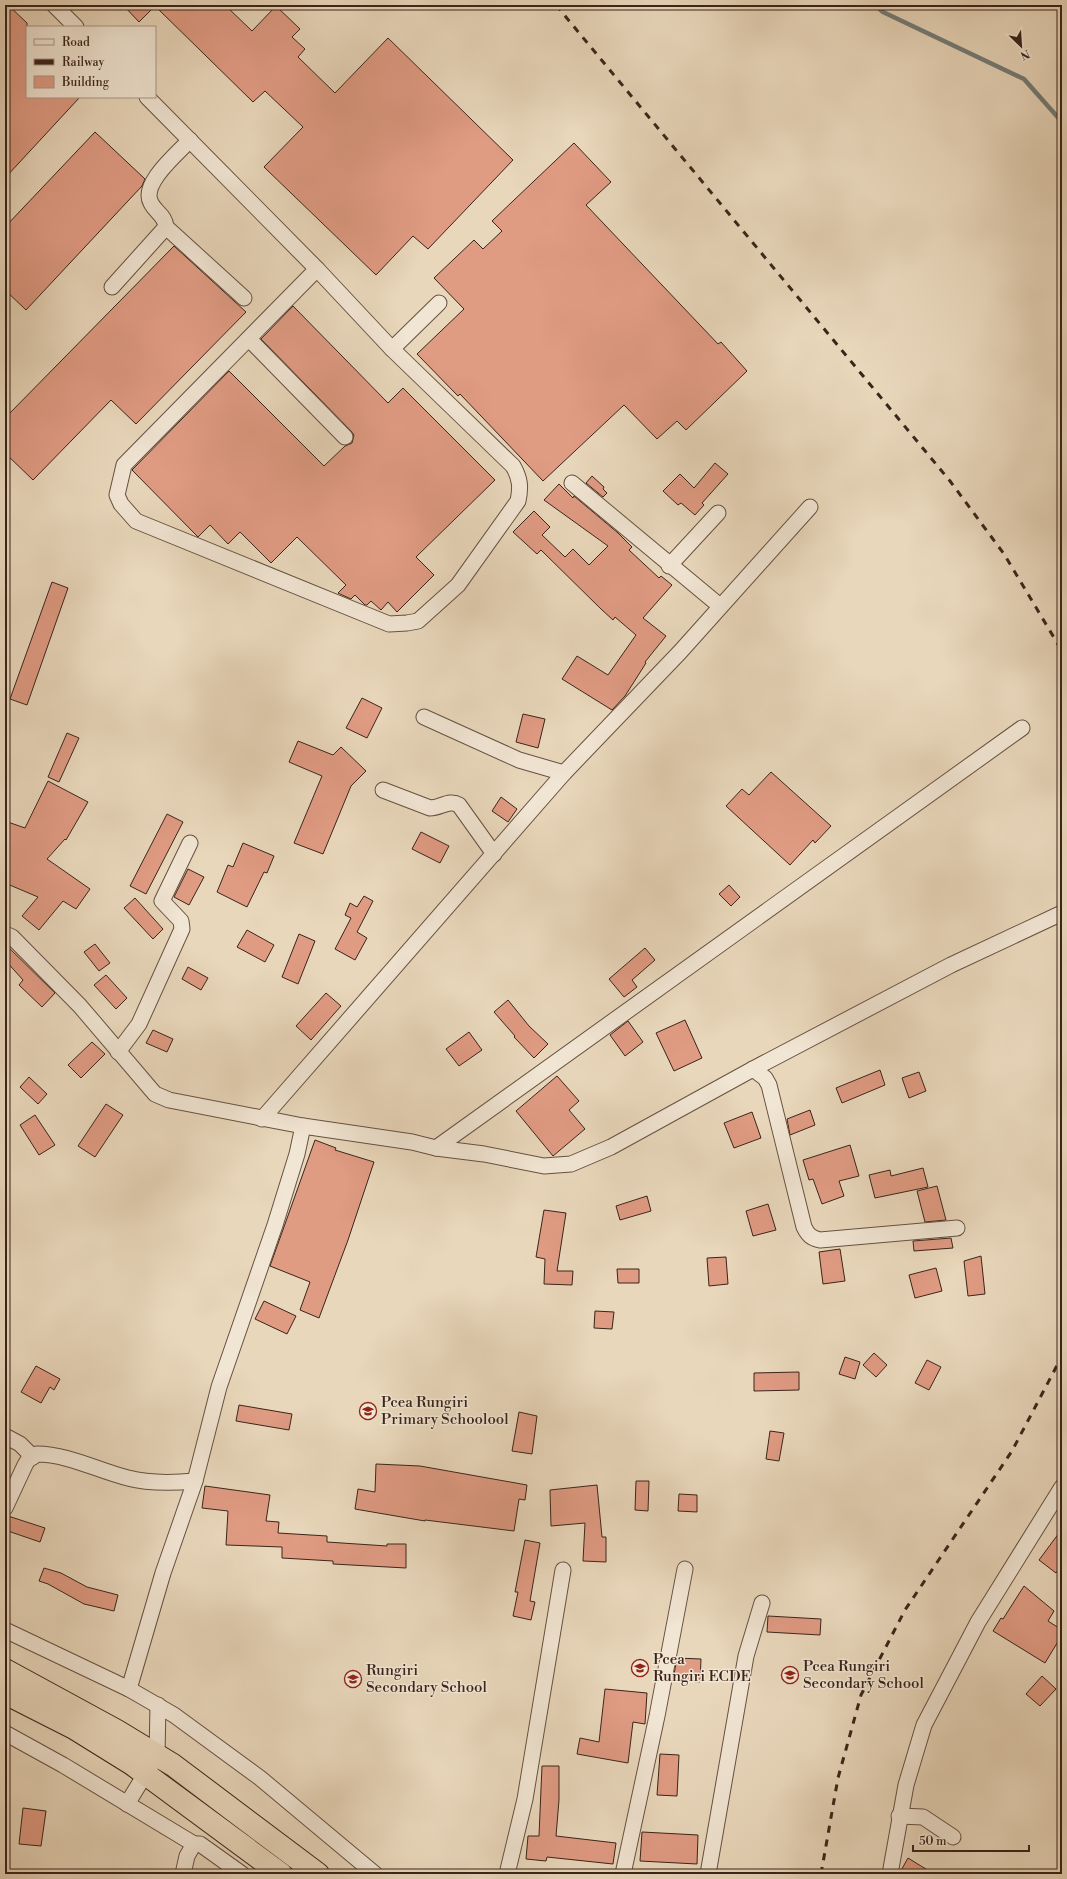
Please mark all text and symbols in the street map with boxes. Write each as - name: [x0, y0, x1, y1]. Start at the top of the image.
- legend: [26, 26, 156, 98]
- north arrow: [1001, 26, 1041, 66]
- text: Road: [62, 35, 90, 50]
- text: N: [1018, 46, 1032, 62]
- text: Railway: [62, 55, 104, 70]
- text: Building: [61, 75, 110, 90]
- place label: Pcea Rungiri Primary Schoolool: [381, 1393, 509, 1429]
- school or university icon: Pcea Rungiri Primary Schoolool: [358, 1401, 378, 1421]
- place label: Pcea Rungiri ECDE: [653, 1650, 751, 1686]
- place label: Pcea Rungiri Secondary School: [803, 1657, 925, 1693]
- school or university icon: Pcea Rungiri ECDE: [630, 1658, 650, 1678]
- place label: Rungiri Secondary School: [366, 1661, 488, 1697]
- school or university icon: Pcea Rungiri Secondary School: [780, 1665, 800, 1685]
- school or university icon: Rungiri Secondary School: [343, 1669, 363, 1689]
- scale bar: [913, 1827, 1029, 1853]
- text: 50 m: [919, 1834, 947, 1849]

